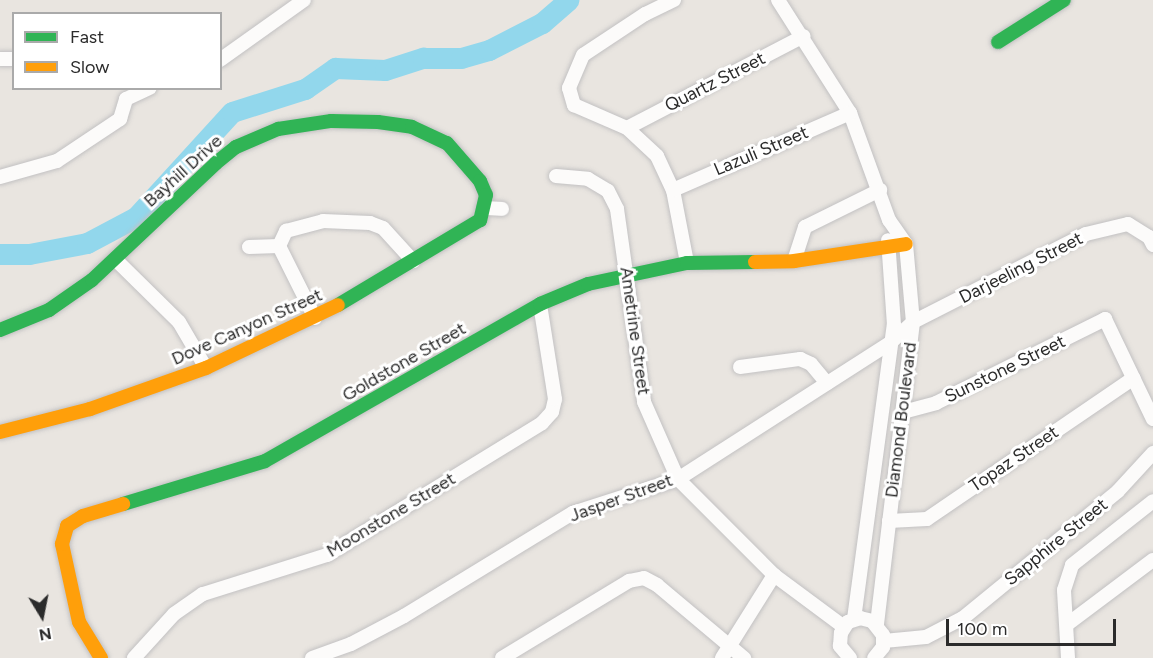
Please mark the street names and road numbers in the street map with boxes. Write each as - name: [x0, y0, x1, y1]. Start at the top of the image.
- street label: Quartz Street: [661, 47, 769, 117]
- street label: Lazuli Street: [711, 121, 811, 181]
- street label: Bayhill Drive: [139, 130, 227, 212]
- street label: Darjeeling Street: [956, 228, 1086, 308]
- street label: Ametrine Street: [615, 266, 655, 396]
- street label: Dove Canyon Street: [168, 284, 326, 370]
- street label: Goldstone Street: [338, 318, 470, 406]
- street label: Sunstone Street: [941, 330, 1069, 408]
- street label: Diamond Boulevard: [881, 341, 921, 499]
- street label: Topaz Street: [965, 421, 1063, 497]
- street label: Moonstone Street: [323, 468, 459, 562]
- street label: Jasper Street: [566, 469, 676, 527]
- street label: Sapphire Street: [1000, 494, 1112, 590]

